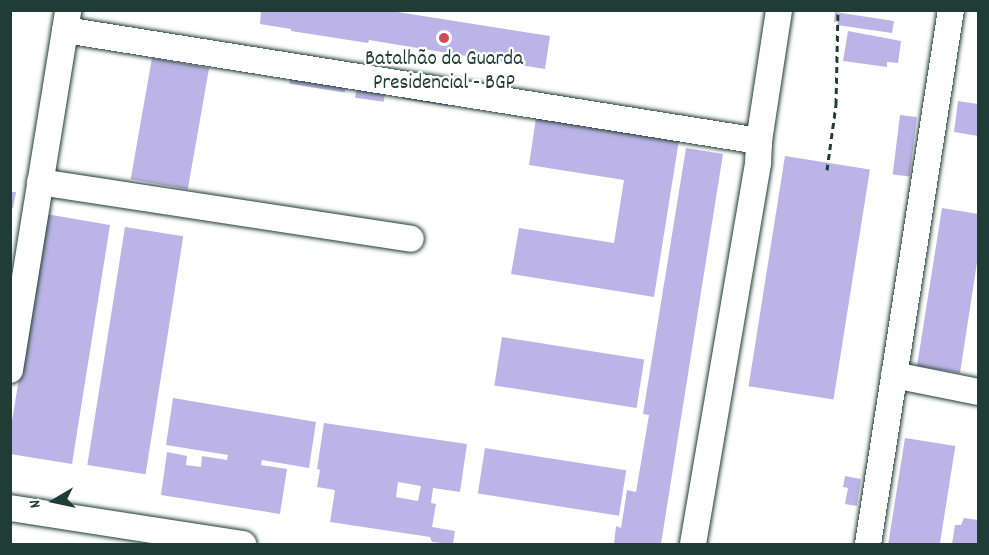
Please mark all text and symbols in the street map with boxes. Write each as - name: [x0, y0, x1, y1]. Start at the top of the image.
- marker: Batalhão da Guarda Presidencial - BGP: [437, 31, 451, 45]
- place label: Batalhão da Guarda Presidencial - BGP: [365, 47, 523, 97]
- north arrow: [24, 471, 84, 531]
- text: N: [24, 498, 48, 510]

